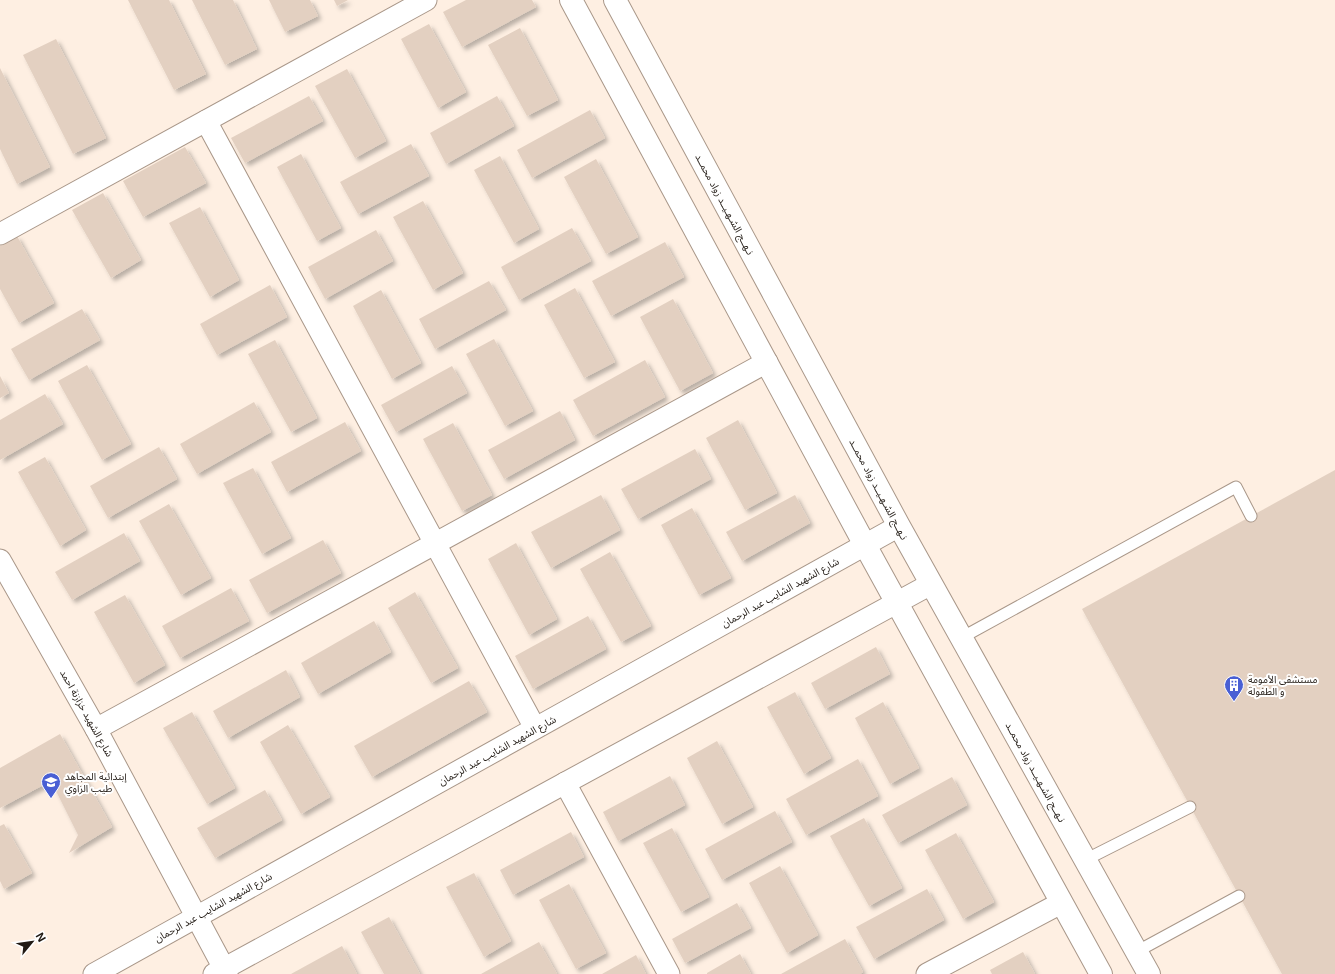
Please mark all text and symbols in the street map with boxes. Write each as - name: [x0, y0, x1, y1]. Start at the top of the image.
- street label: نـهــج الشـهـيــد زواد محمــد: [692, 151, 757, 258]
- street label: نـهــج الشـهـيــد زواد محمــد: [846, 436, 911, 543]
- street label: شارع الشهيد الشايب عبد الرحمان: [719, 555, 842, 631]
- street label: شارع الشهيد خزازنة احمد: [56, 667, 116, 760]
- place label: مستشفى الأمومة و الطفولة: [1248, 673, 1317, 698]
- building icon: مستشفى الأمومة و الطفولة: [1223, 674, 1245, 702]
- street label: شارع الشهيد الشايب عبد الرحمان: [436, 713, 559, 789]
- street label: نـهــج الشـهـيــد زواد محمــد: [1002, 720, 1069, 825]
- place label: إبتدائية المجاهد طيب الزاوي: [65, 770, 128, 796]
- school or university icon: إبتدائية المجاهد طيب الزاوي: [40, 771, 62, 799]
- street label: شارع الشهيد الشايب عبد الرحمان: [152, 870, 275, 946]
- north arrow: [12, 922, 52, 962]
- text: N: [33, 930, 49, 944]

